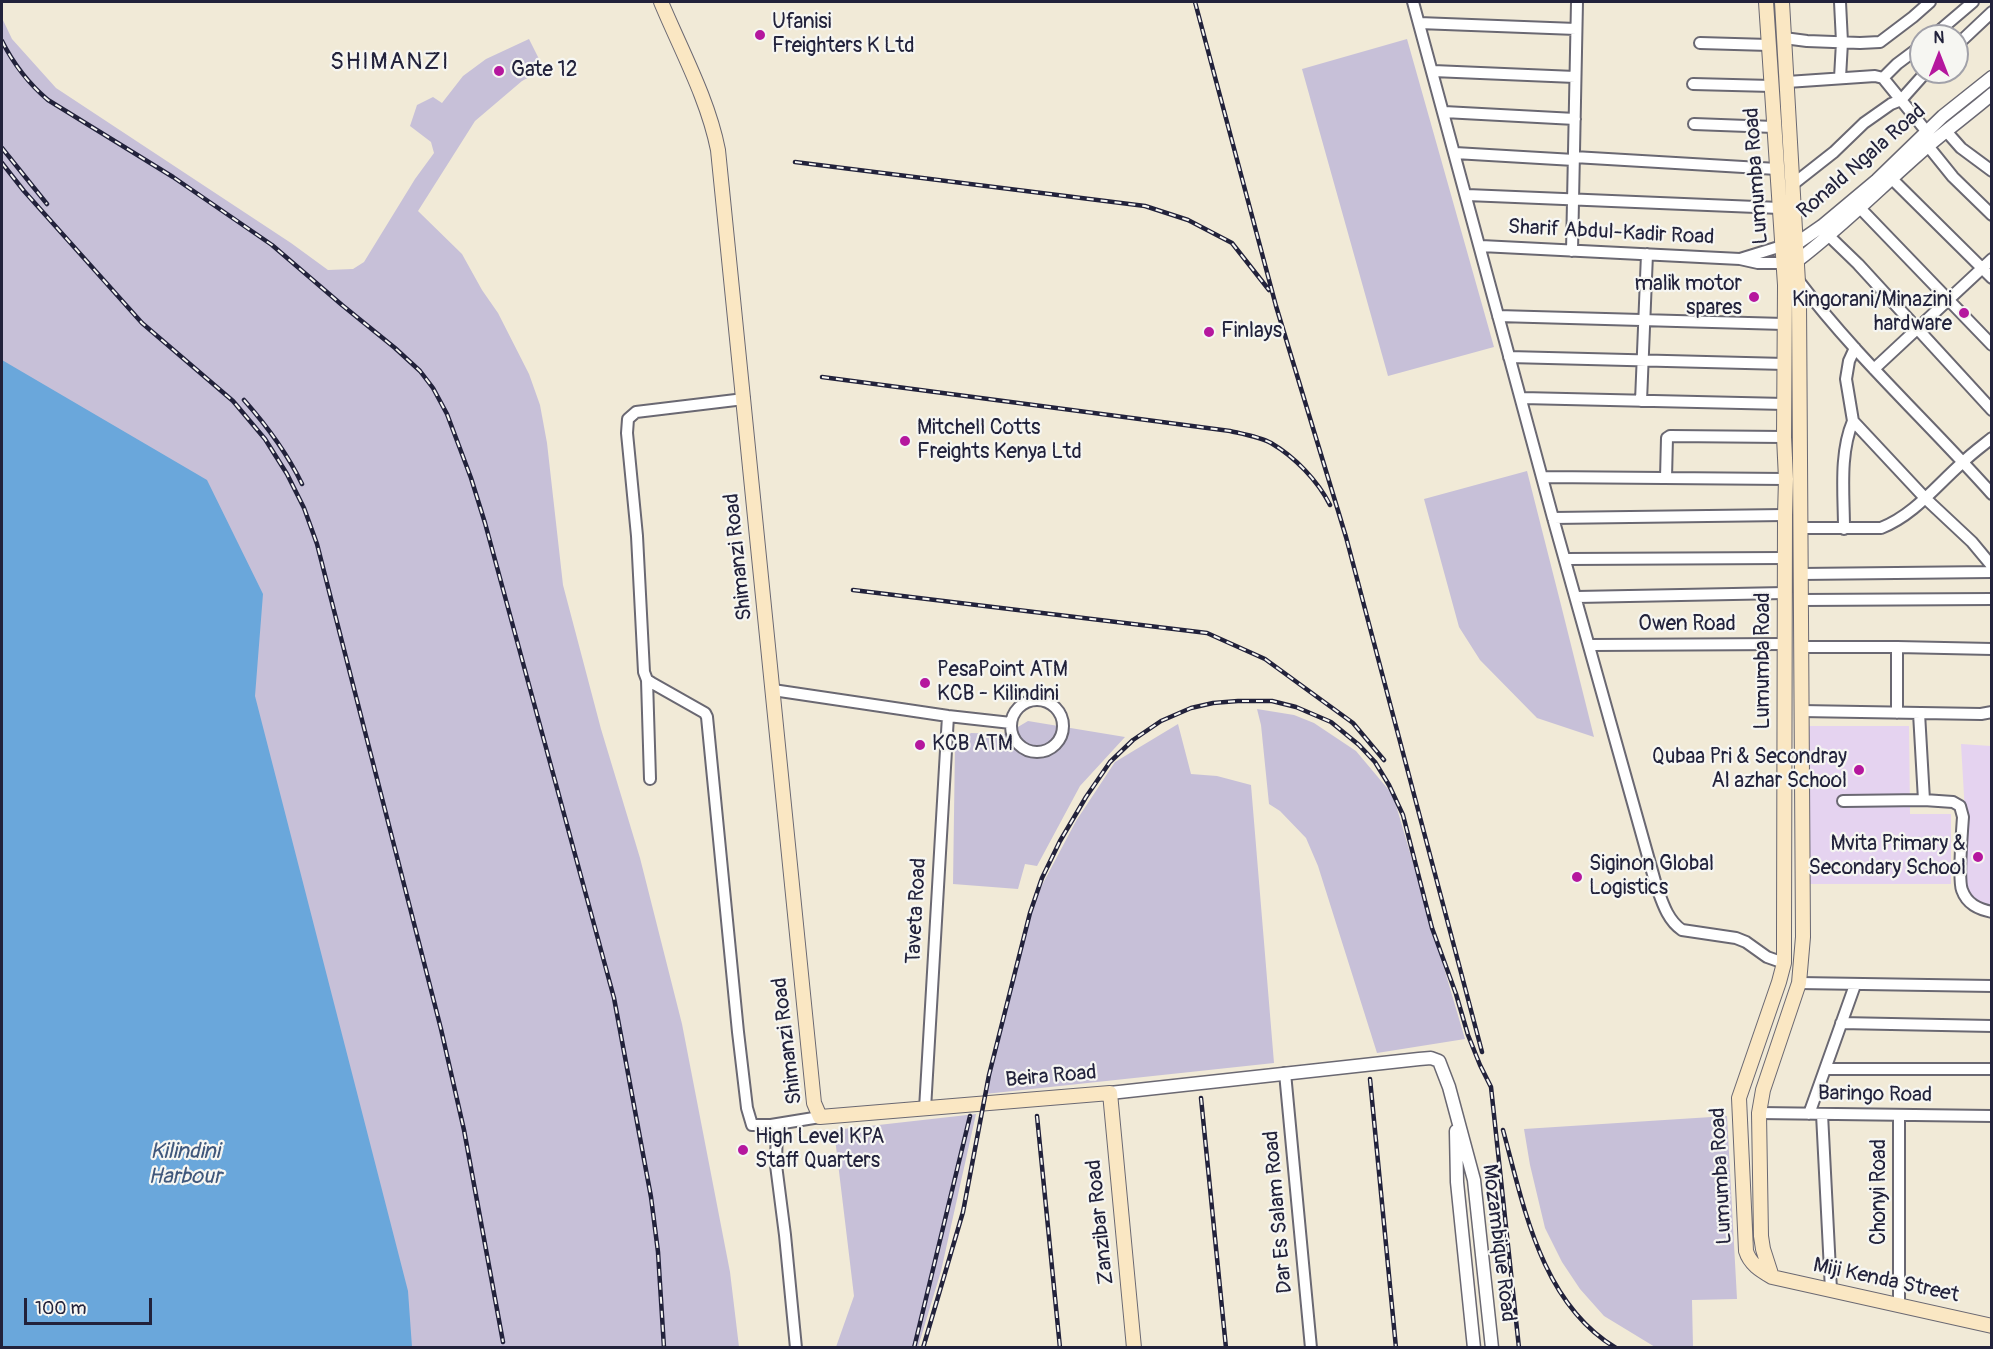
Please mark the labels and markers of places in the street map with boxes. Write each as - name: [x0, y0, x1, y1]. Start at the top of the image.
- place label: Ufanisi Freighters K Ltd: [772, 10, 915, 60]
- marker: Ufanisi Freighters K Ltd: [753, 28, 767, 42]
- place label: Gate 12: [511, 58, 577, 84]
- marker: Gate 12: [492, 64, 506, 78]
- place label: malik motor spares: [1634, 272, 1742, 322]
- place label: Kingorani/Minazini hardware: [1792, 288, 1952, 338]
- marker: malik motor spares: [1747, 290, 1761, 304]
- marker: Kingorani/Minazini hardware: [1957, 306, 1971, 320]
- place label: Finlays: [1221, 319, 1282, 345]
- marker: Finlays: [1202, 325, 1216, 339]
- place label: Mitchell Cotts Freights Kenya Ltd: [917, 416, 1082, 466]
- marker: Mitchell Cotts Freights Kenya Ltd: [898, 434, 912, 448]
- place label: PesaPoint ATM KCB - Kilindini: [937, 658, 1068, 708]
- marker: PesaPoint ATM KCB - Kilindini: [918, 676, 932, 690]
- place label: KCB ATM: [932, 732, 1013, 758]
- marker: KCB ATM: [913, 738, 927, 752]
- place label: Qubaa Pri & Secondray Al azhar School: [1652, 745, 1847, 795]
- marker: Qubaa Pri & Secondray Al azhar School: [1852, 763, 1866, 777]
- place label: Mvita Primary & Secondary School: [1808, 832, 1966, 882]
- marker: Mvita Primary & Secondary School: [1971, 850, 1985, 864]
- place label: Siginon Global Logistics: [1589, 852, 1714, 902]
- marker: Siginon Global Logistics: [1570, 870, 1584, 884]
- place label: High Level KPA Staff Quarters: [755, 1125, 884, 1175]
- marker: High Level KPA Staff Quarters: [736, 1143, 750, 1157]

